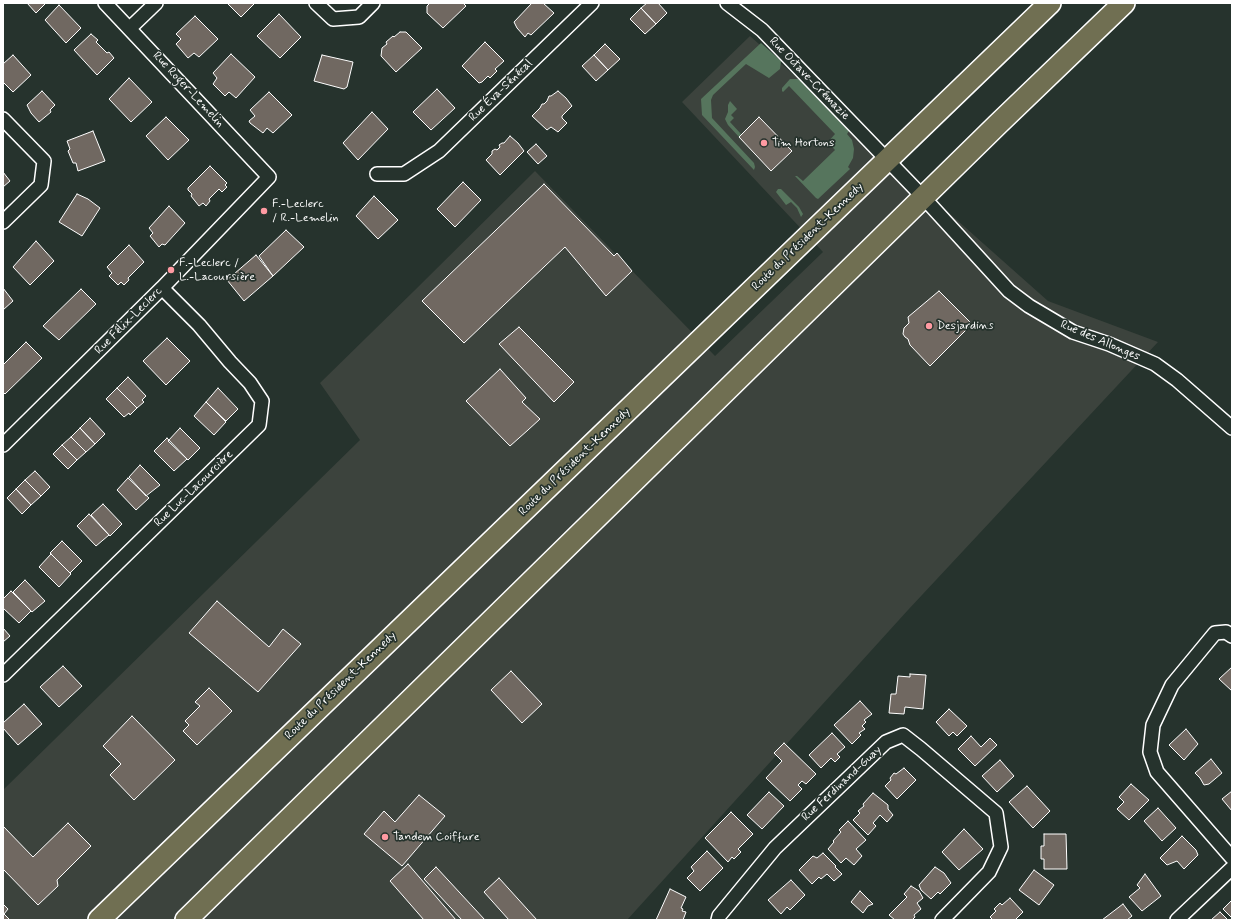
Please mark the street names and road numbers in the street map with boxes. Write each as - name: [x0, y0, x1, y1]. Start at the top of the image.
- street label: Rue Octave-Crémazie: [766, 34, 852, 124]
- street label: Rue Roger-Lemelin: [149, 49, 227, 131]
- street label: Rue Éva-Sénécal: [466, 57, 536, 125]
- street label: Route du Président-Kennedy: [749, 180, 867, 294]
- street label: Rue Félix-Leclerc: [92, 284, 166, 358]
- street label: Rue des Allonges: [1058, 318, 1142, 364]
- street label: Route du Président-Kennedy: [516, 405, 634, 519]
- street label: Rue Luc-Lacourcière: [152, 448, 236, 530]
- street label: Route du Président-Kennedy: [282, 629, 400, 743]
- street label: Rue Ferdinand-Guay: [799, 743, 885, 825]

